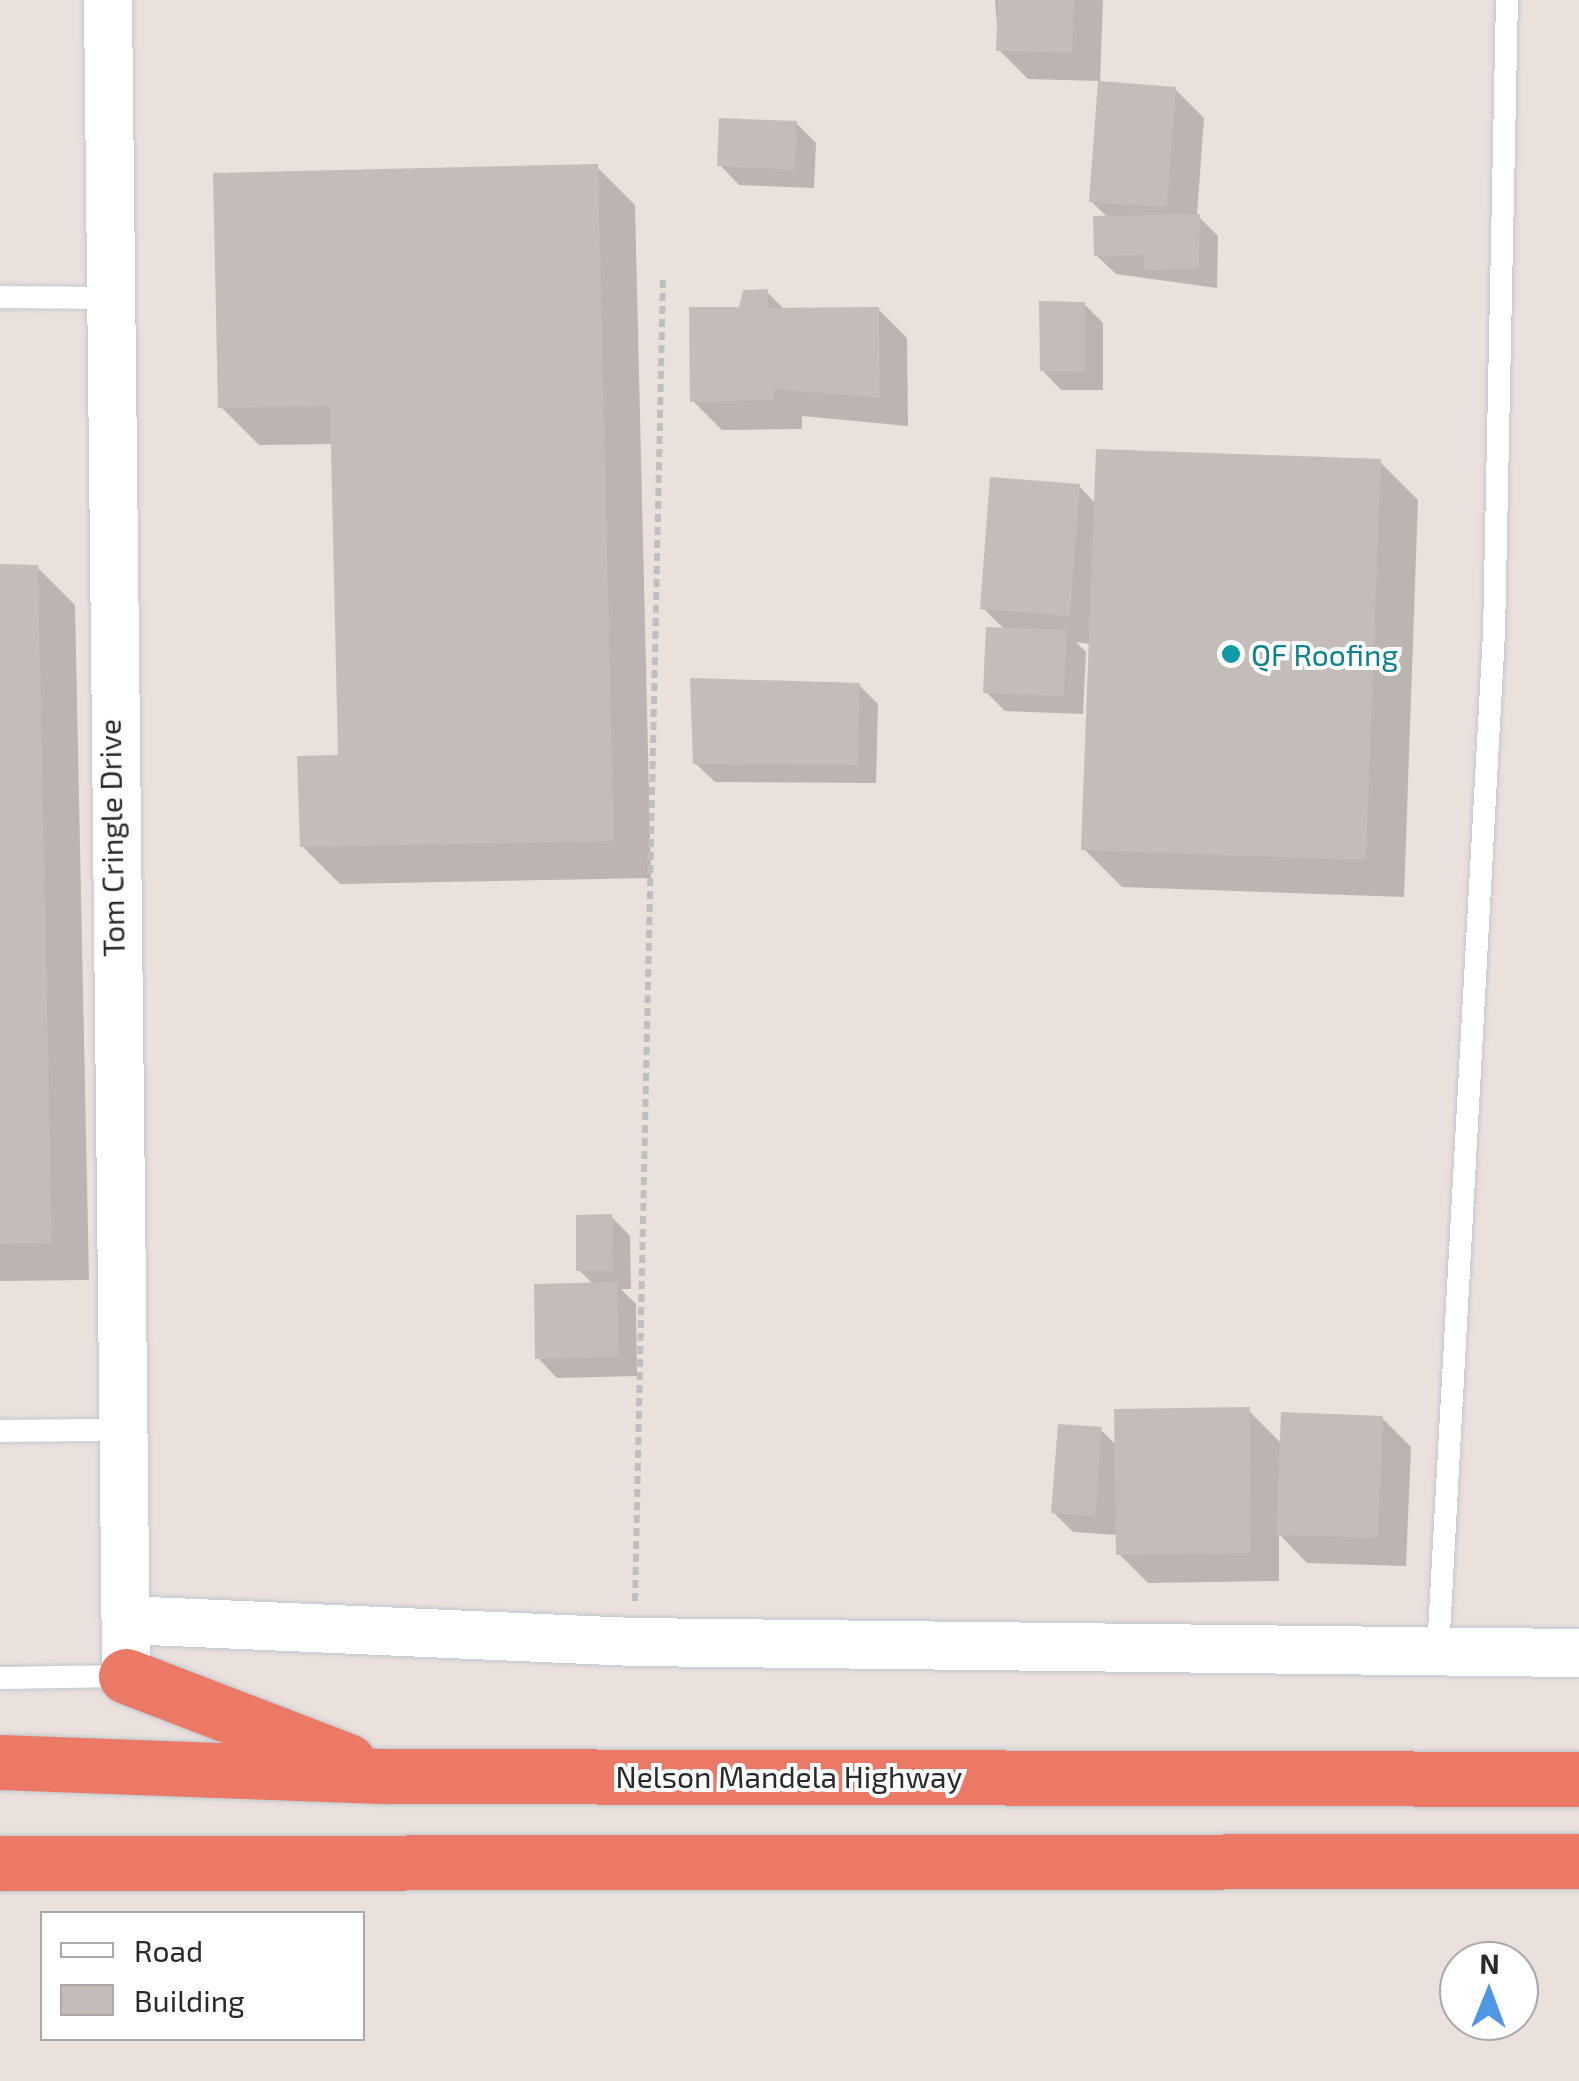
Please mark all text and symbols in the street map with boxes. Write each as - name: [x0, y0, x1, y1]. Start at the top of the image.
- place label: QF Roofing: [1251, 636, 1399, 672]
- marker: QF Roofing: [1220, 643, 1242, 665]
- street label: Tom Cringle Drive: [91, 719, 131, 957]
- street label: Nelson Mandela Highway: [616, 1758, 962, 1794]
- legend: [40, 1911, 365, 2041]
- text: Road: [134, 1932, 203, 1968]
- north arrow: [1439, 1941, 1539, 2041]
- text: N: [1479, 1946, 1500, 1980]
- text: Building: [134, 1982, 245, 2018]

